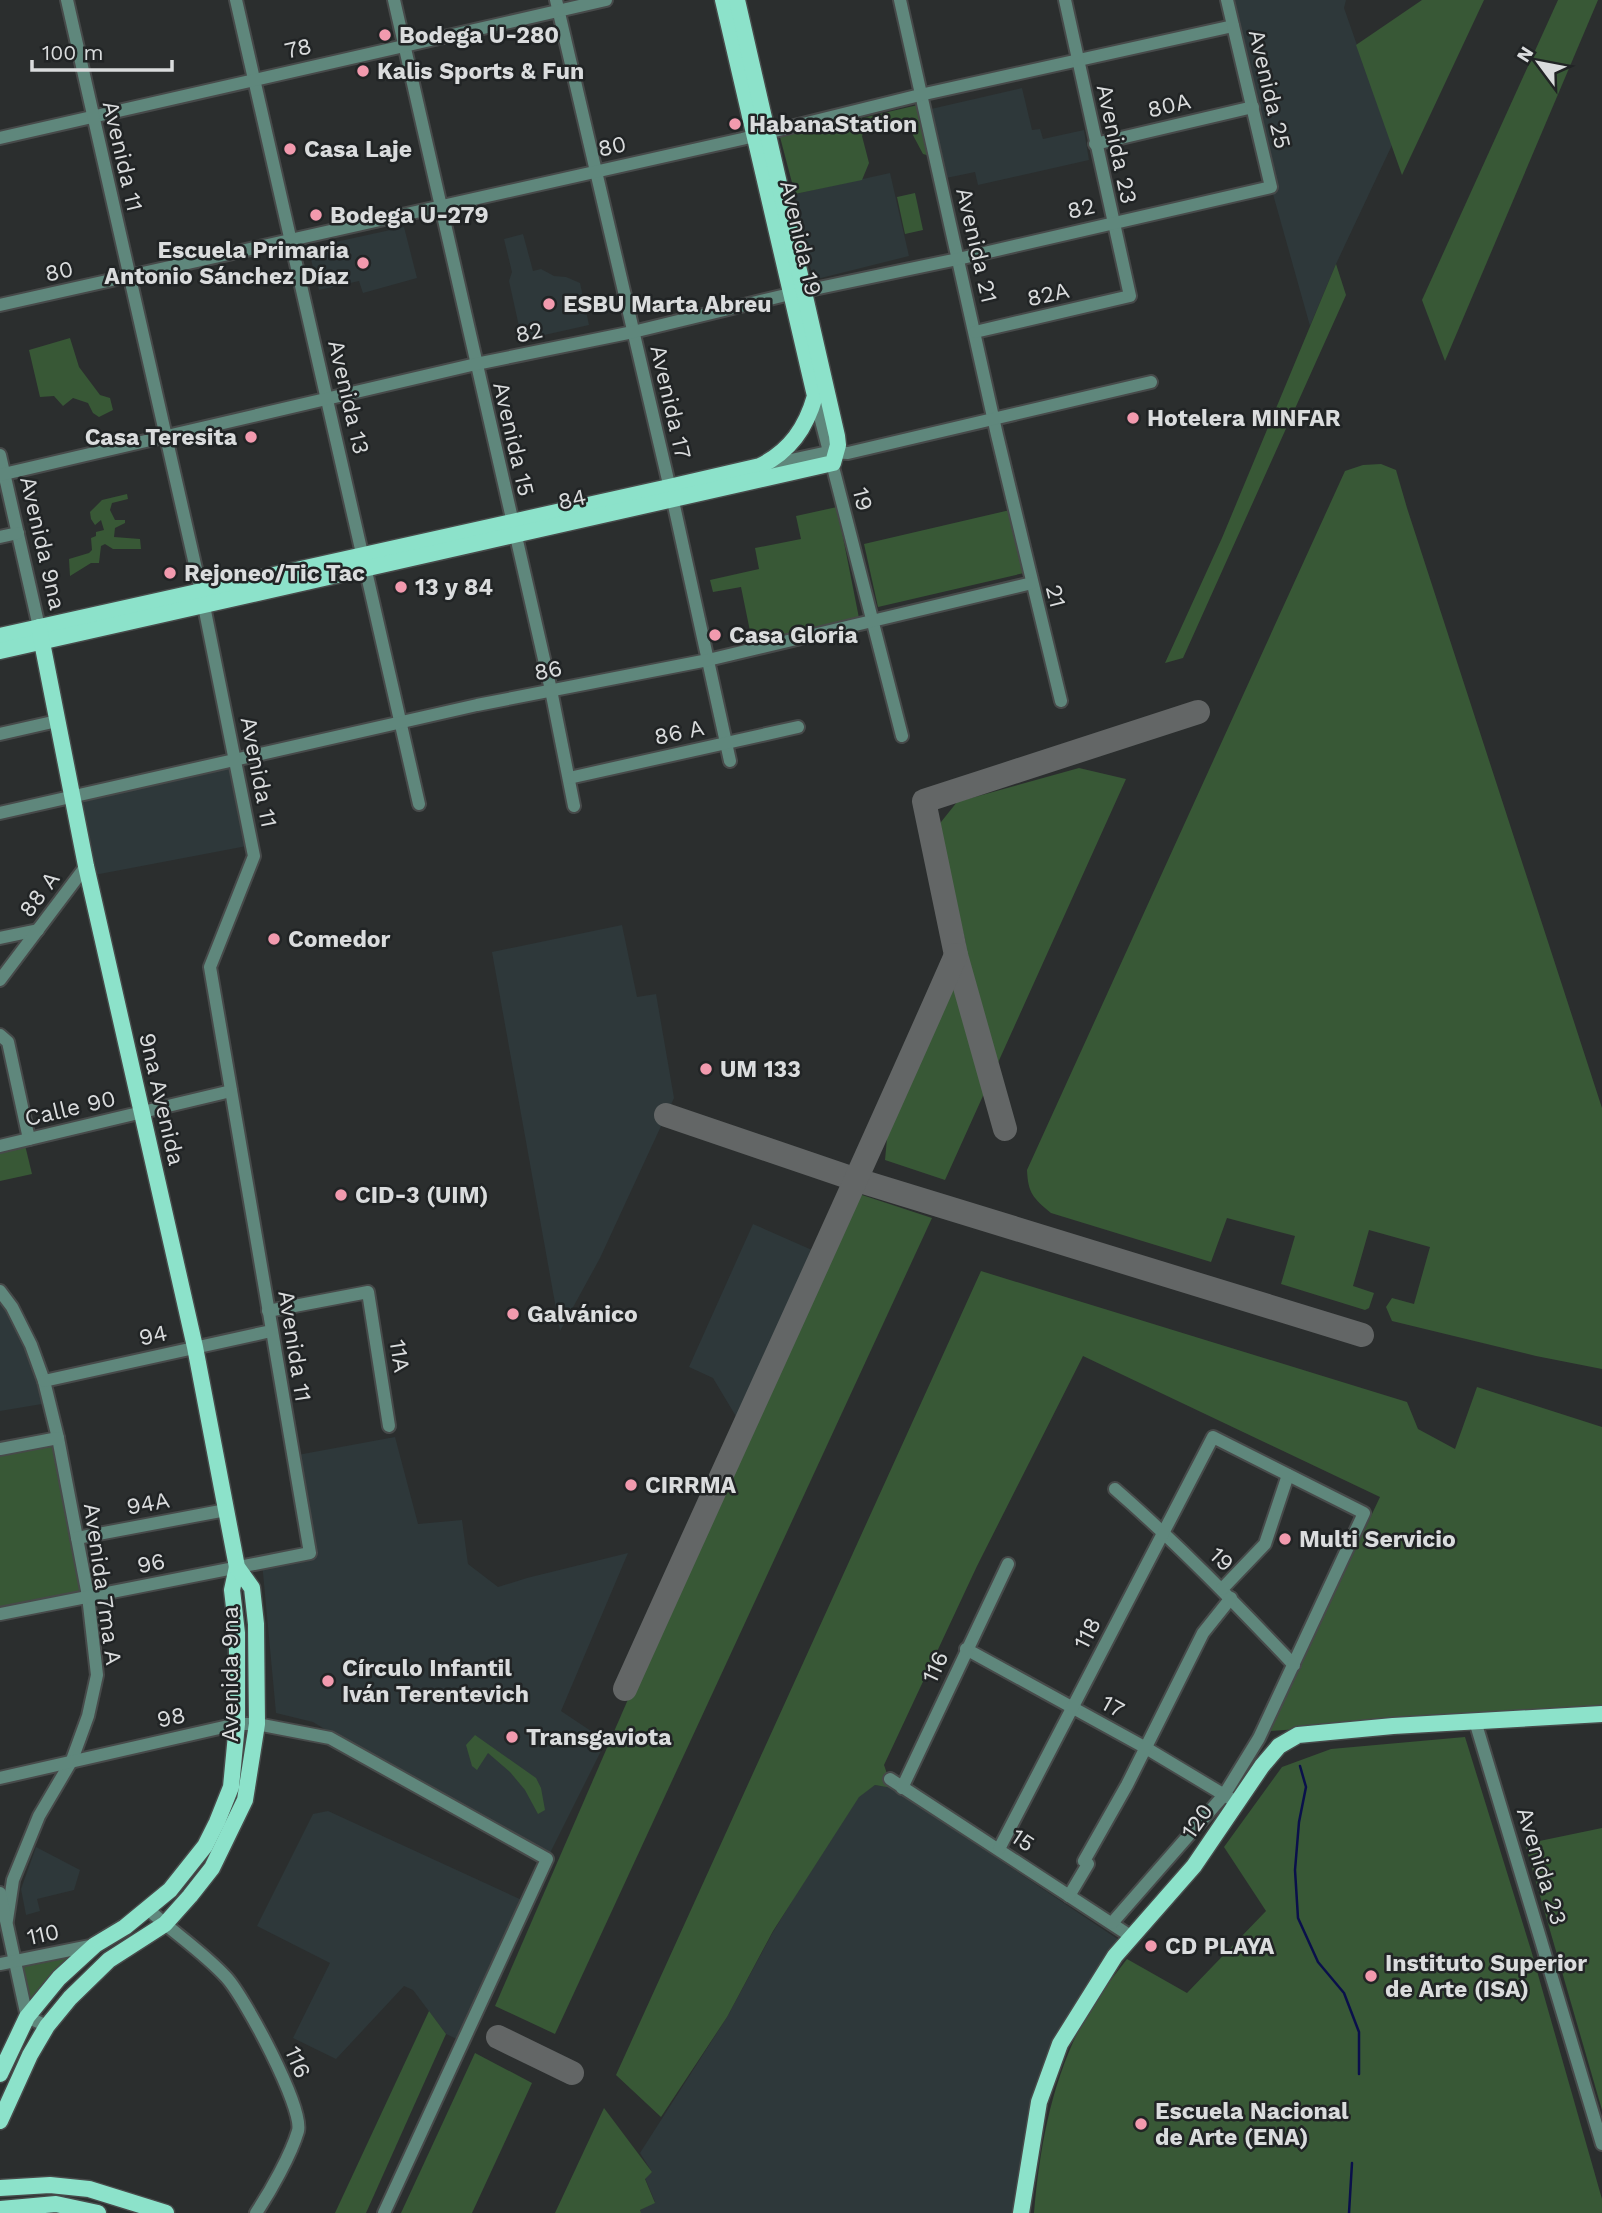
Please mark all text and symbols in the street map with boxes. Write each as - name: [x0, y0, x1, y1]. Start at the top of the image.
- place label: Bodega U-280: [399, 22, 559, 49]
- marker: Bodega U-280: [377, 27, 393, 43]
- street label: Avenida 25: [1243, 27, 1296, 151]
- scale bar: [32, 28, 172, 72]
- north arrow: [1504, 28, 1574, 98]
- street label: 78: [282, 32, 314, 65]
- text: 100 m: [42, 40, 104, 65]
- text: N: [1512, 42, 1538, 66]
- place label: Kalis Sports & Fun: [377, 58, 584, 85]
- marker: Kalis Sports & Fun: [355, 63, 371, 79]
- street label: Avenida 23: [1091, 82, 1142, 206]
- street label: 80A: [1145, 87, 1193, 124]
- street label: Avenida 11: [97, 98, 148, 214]
- place label: HabanaStation: [749, 111, 917, 138]
- marker: HabanaStation: [727, 116, 743, 132]
- street label: 80: [595, 130, 629, 163]
- place label: Casa Laje: [304, 136, 412, 163]
- marker: Casa Laje: [282, 141, 298, 157]
- street label: Avenida 19: [774, 178, 827, 298]
- street label: Avenida 21: [950, 185, 1003, 305]
- street label: 82: [1065, 192, 1098, 225]
- place label: Bodega U-279: [330, 202, 489, 229]
- marker: Bodega U-279: [308, 207, 324, 223]
- place label: Escuela Primaria Antonio Sánchez Díaz: [104, 237, 350, 290]
- street label: 80: [42, 255, 76, 288]
- marker: Escuela Primaria Antonio Sánchez Díaz: [355, 255, 371, 271]
- street label: 82A: [1024, 277, 1072, 312]
- place label: ESBU Marta Abreu: [563, 291, 772, 318]
- marker: ESBU Marta Abreu: [541, 296, 557, 312]
- street label: 82: [513, 316, 545, 349]
- street label: Avenida 13: [322, 337, 375, 457]
- street label: Avenida 17: [644, 342, 697, 462]
- street label: Avenida 15: [487, 379, 540, 499]
- place label: Hotelera MINFAR: [1147, 405, 1341, 432]
- marker: Hotelera MINFAR: [1125, 410, 1141, 426]
- place label: Casa Teresita: [85, 424, 238, 451]
- marker: Casa Teresita: [243, 429, 259, 445]
- street label: Avenida 9na: [14, 474, 71, 613]
- street label: 84: [555, 483, 589, 516]
- street label: 19: [847, 485, 878, 514]
- place label: Rejoneo/Tic Tac: [184, 560, 365, 587]
- marker: Rejoneo/Tic Tac: [162, 565, 178, 581]
- place label: 13 y 84: [415, 574, 493, 601]
- marker: 13 y 84: [393, 579, 409, 595]
- street label: 21: [1040, 582, 1071, 610]
- place label: Casa Gloria: [729, 622, 858, 649]
- marker: Casa Gloria: [707, 627, 723, 643]
- street label: 86: [532, 655, 564, 686]
- street label: Avenida 11: [235, 714, 282, 830]
- street label: 86 A: [652, 714, 706, 751]
- street label: 88 A: [13, 866, 65, 923]
- place label: Comedor: [288, 926, 391, 953]
- marker: Comedor: [266, 931, 282, 947]
- street label: 9na Avenida: [133, 1030, 190, 1168]
- place label: UM 133: [720, 1056, 801, 1083]
- marker: UM 133: [698, 1061, 714, 1077]
- street label: Calle 90: [22, 1085, 118, 1132]
- place label: CID-3 (UIM): [355, 1182, 488, 1209]
- marker: CID-3 (UIM): [333, 1187, 349, 1203]
- street label: Avenida 11: [272, 1289, 317, 1404]
- place label: Galvánico: [527, 1301, 638, 1328]
- marker: Galvánico: [505, 1306, 521, 1322]
- street label: 94: [136, 1319, 170, 1352]
- street label: 11A: [384, 1338, 415, 1375]
- place label: CIRRMA: [645, 1472, 737, 1499]
- marker: CIRRMA: [623, 1477, 639, 1493]
- street label: 94A: [124, 1486, 172, 1521]
- street label: Avenida 7ma A: [78, 1501, 127, 1667]
- place label: Multi Servicio: [1299, 1526, 1456, 1553]
- marker: Multi Servicio: [1277, 1531, 1293, 1547]
- street label: 19: [1204, 1542, 1239, 1577]
- street label: 96: [135, 1548, 168, 1579]
- street label: Avenida 9na: [217, 1606, 244, 1742]
- street label: 118: [1068, 1613, 1107, 1654]
- street label: 116: [916, 1647, 954, 1687]
- place label: Círculo Infantil Iván Terentevich: [342, 1655, 529, 1708]
- marker: Círculo Infantil Iván Terentevich: [320, 1673, 336, 1689]
- street label: 17: [1097, 1689, 1129, 1724]
- street label: 98: [154, 1701, 188, 1734]
- place label: Transgaviota: [526, 1724, 672, 1751]
- marker: Transgaviota: [504, 1729, 520, 1745]
- street label: 120: [1176, 1799, 1219, 1844]
- street label: Avenida 23: [1511, 1804, 1572, 1928]
- street label: 15: [1006, 1823, 1039, 1858]
- street label: 110: [25, 1918, 62, 1951]
- place label: CD PLAYA: [1165, 1933, 1275, 1960]
- marker: CD PLAYA: [1143, 1938, 1159, 1954]
- place label: Instituto Superior de Arte (ISA): [1385, 1950, 1587, 2003]
- marker: Instituto Superior de Arte (ISA): [1363, 1968, 1379, 1984]
- street label: 116: [279, 2042, 316, 2082]
- place label: Escuela Nacional de Arte (ENA): [1155, 2098, 1349, 2151]
- marker: Escuela Nacional de Arte (ENA): [1133, 2116, 1149, 2132]

